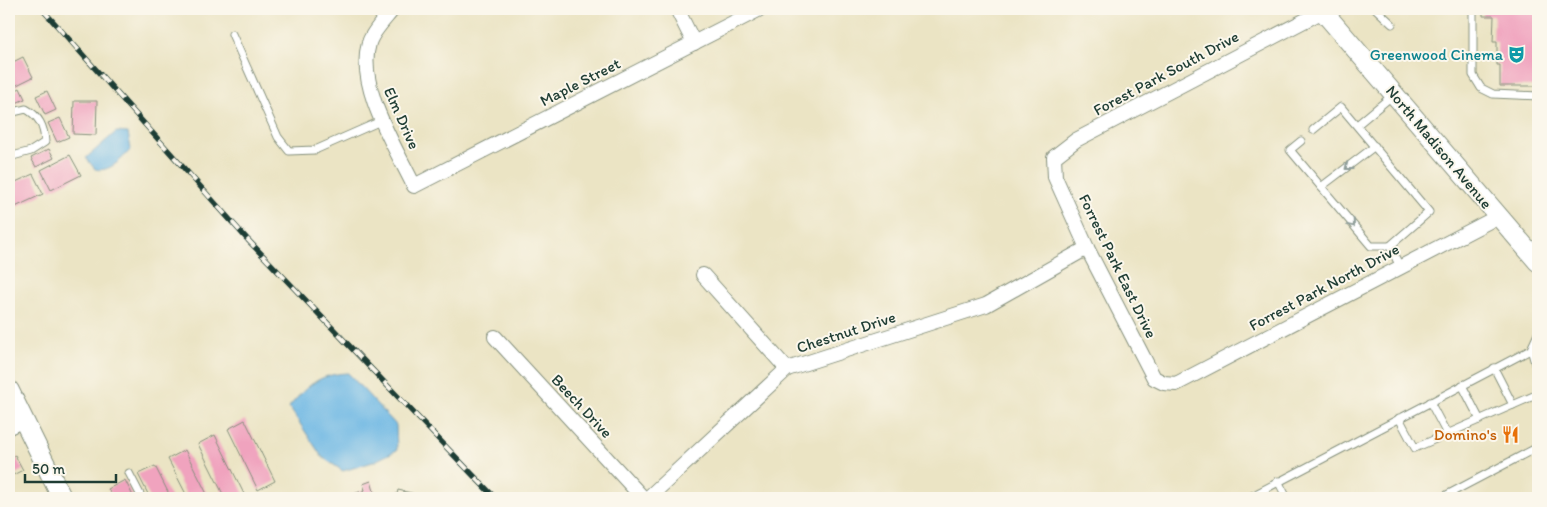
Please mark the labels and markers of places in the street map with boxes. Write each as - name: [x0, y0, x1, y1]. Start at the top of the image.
- theatre icon: Greenwood Cinema: [1507, 44, 1527, 64]
- place label: Greenwood Cinema: [1370, 45, 1504, 64]
- restaurant icon: Domino's: [1501, 424, 1521, 444]
- place label: Domino's: [1434, 425, 1497, 444]

